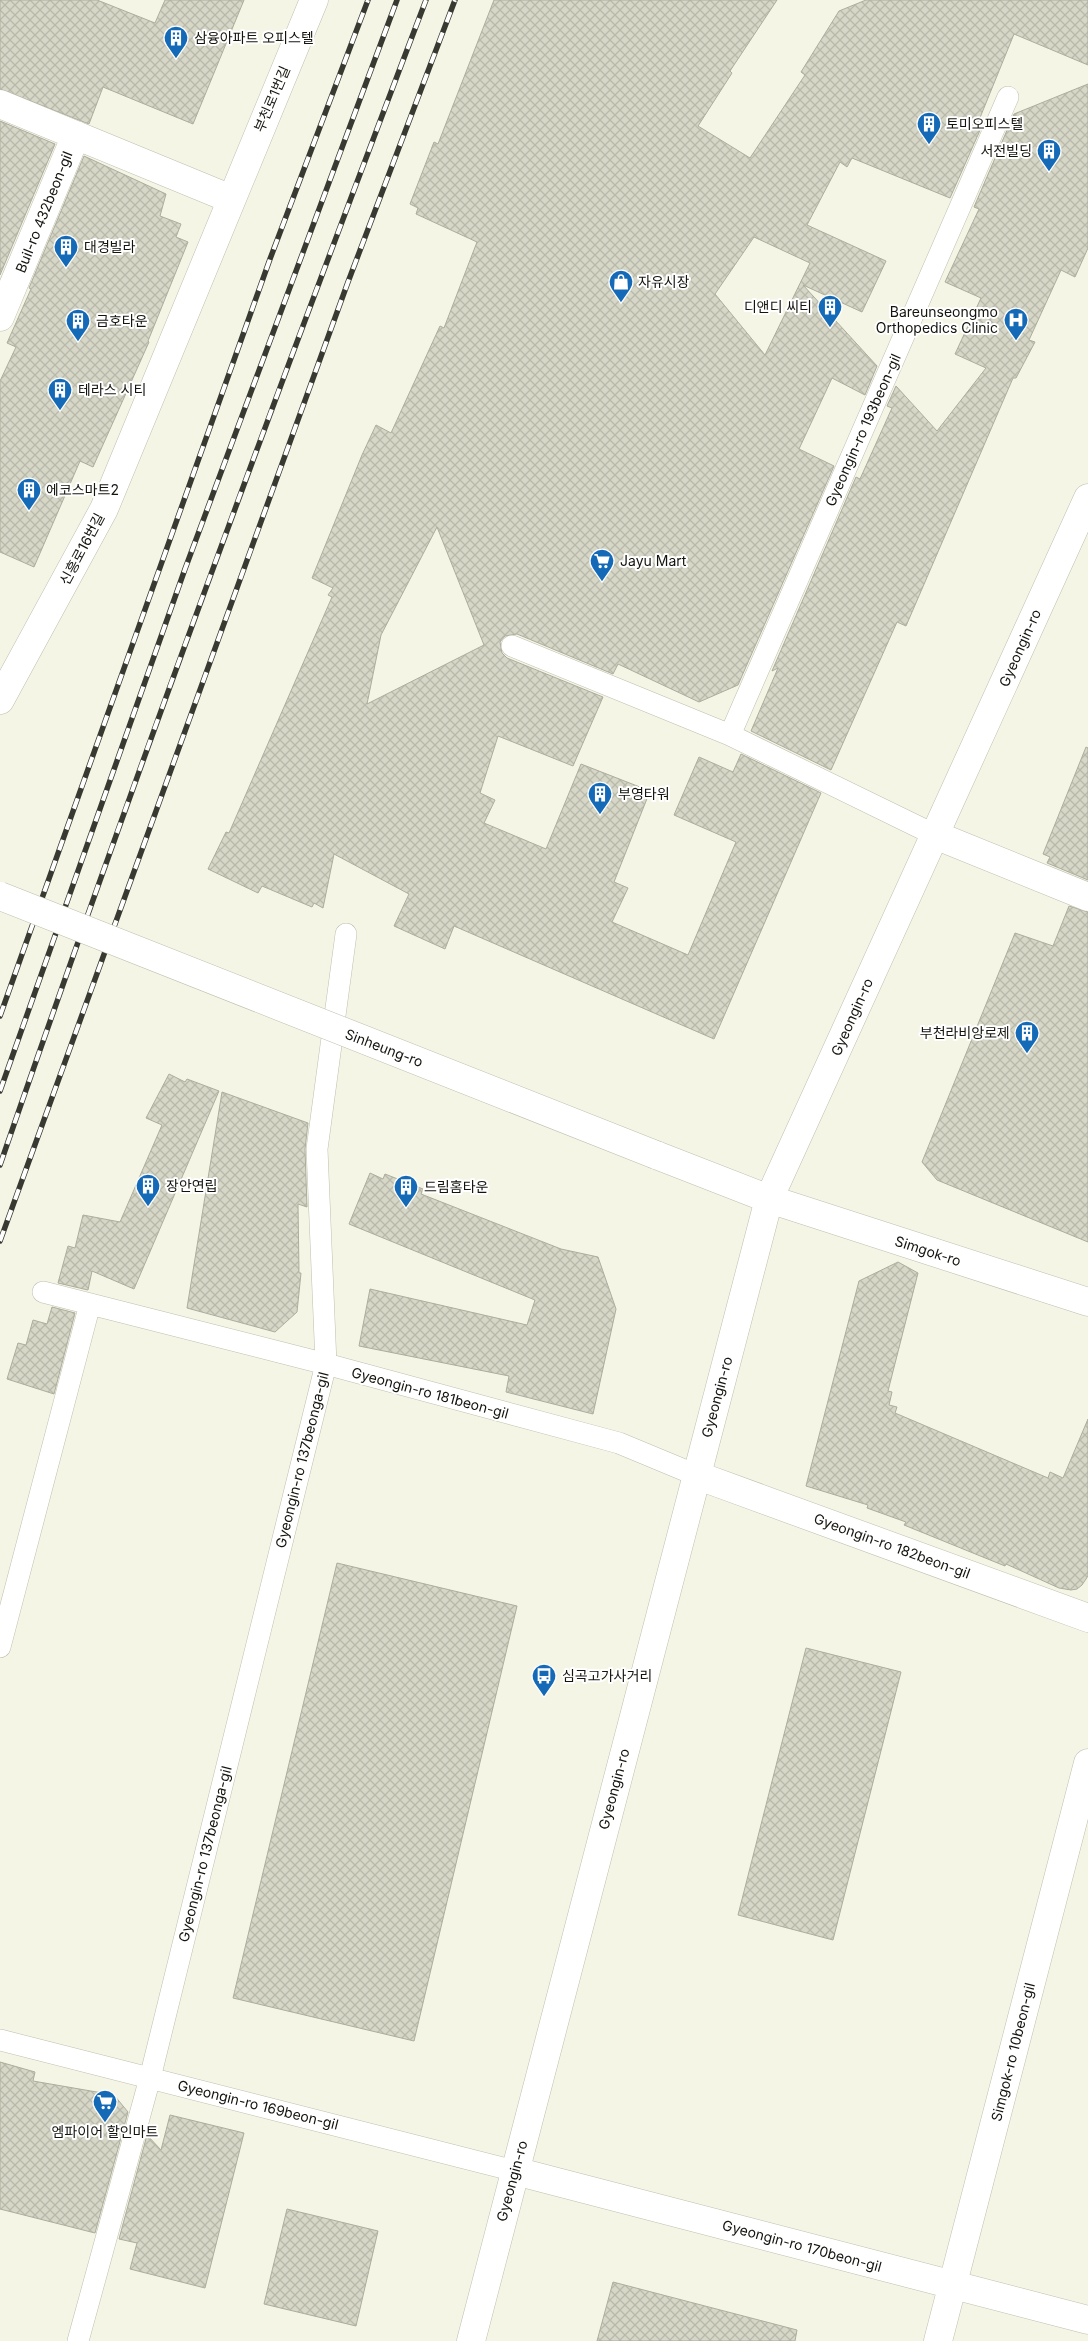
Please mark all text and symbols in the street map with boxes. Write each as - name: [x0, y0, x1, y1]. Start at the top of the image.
- building icon: 삼융아파트 오피스텔: [163, 25, 189, 59]
- place label: 삼융아파트 오피스텔: [194, 29, 314, 46]
- street label: 부천로1번길: [250, 63, 293, 134]
- building icon: 토미오피스텔: [916, 111, 942, 145]
- place label: 토미오피스텔: [946, 115, 1023, 132]
- building icon: 서전빌딩: [1036, 138, 1062, 172]
- place label: 서전빌딩: [980, 142, 1032, 159]
- street label: Buil-ro 432beon-gil: [11, 149, 76, 275]
- building icon: 대경빌라: [53, 234, 79, 268]
- place label: 대경빌라: [84, 238, 136, 255]
- shop icon: 자유시장: [608, 269, 634, 303]
- place label: 자유시장: [638, 273, 690, 290]
- building icon: 디앤디 씨티: [817, 294, 843, 328]
- place label: 디앤디 씨티: [744, 298, 812, 315]
- place label: Bareunseongmo Orthopedics Clinic: [876, 303, 998, 336]
- hospital icon: Bareunseongmo Orthopedics Clinic: [1003, 307, 1029, 341]
- building icon: 금호타운: [65, 308, 91, 342]
- place label: 금호타운: [96, 312, 148, 329]
- street label: Gyeongin-ro 193beon-gil: [821, 351, 904, 509]
- building icon: 테라스 시티: [47, 377, 73, 411]
- place label: 테라스 시티: [78, 381, 146, 398]
- building icon: 에코스마트2: [16, 477, 42, 511]
- place label: 에코스마트2: [46, 481, 119, 498]
- street label: 신흥로16번길: [56, 510, 108, 588]
- supermarket icon: Jayu Mart: [589, 548, 615, 582]
- place label: Jayu Mart: [620, 552, 687, 569]
- street label: Gyeongin-ro: [995, 606, 1044, 689]
- building icon: 부영타워: [587, 781, 613, 815]
- place label: 부영타워: [618, 785, 670, 802]
- street label: Gyeongin-ro: [827, 975, 876, 1058]
- building icon: 부천라비앙로제: [1014, 1020, 1040, 1054]
- place label: 부천라비앙로제: [920, 1024, 1010, 1041]
- street label: Sinheung-ro: [343, 1025, 426, 1070]
- building icon: 장안연립: [135, 1173, 161, 1207]
- building icon: 드림홈타운: [393, 1174, 419, 1208]
- place label: 장안연립: [166, 1177, 218, 1194]
- place label: 드림홈타운: [424, 1178, 489, 1195]
- street label: Simgok-ro: [893, 1232, 963, 1269]
- street label: Gyeongin-ro: [698, 1355, 735, 1439]
- street label: Gyeongin-ro 181beon-gil: [350, 1363, 511, 1422]
- street label: Gyeongin-ro 137beonga-gil: [271, 1370, 332, 1550]
- street label: Gyeongin-ro 182beon-gil: [812, 1509, 973, 1582]
- bus stop icon: 심곡고가사거리: [531, 1663, 557, 1697]
- place label: 심곡고가사거리: [562, 1667, 652, 1684]
- street label: Gyeongin-ro: [595, 1747, 632, 1831]
- street label: Gyeongin-ro 137beonga-gil: [174, 1764, 235, 1944]
- street label: Simgok-ro 10beon-gil: [987, 1981, 1038, 2123]
- street label: Gyeongin-ro 169beon-gil: [176, 2076, 340, 2133]
- supermarket icon: 엠파이어 할인마트: [92, 2089, 118, 2123]
- place label: 엠파이어 할인마트: [52, 2123, 159, 2140]
- street label: Gyeongin-ro: [493, 2139, 530, 2223]
- street label: Gyeongin-ro 170beon-gil: [721, 2216, 884, 2275]

